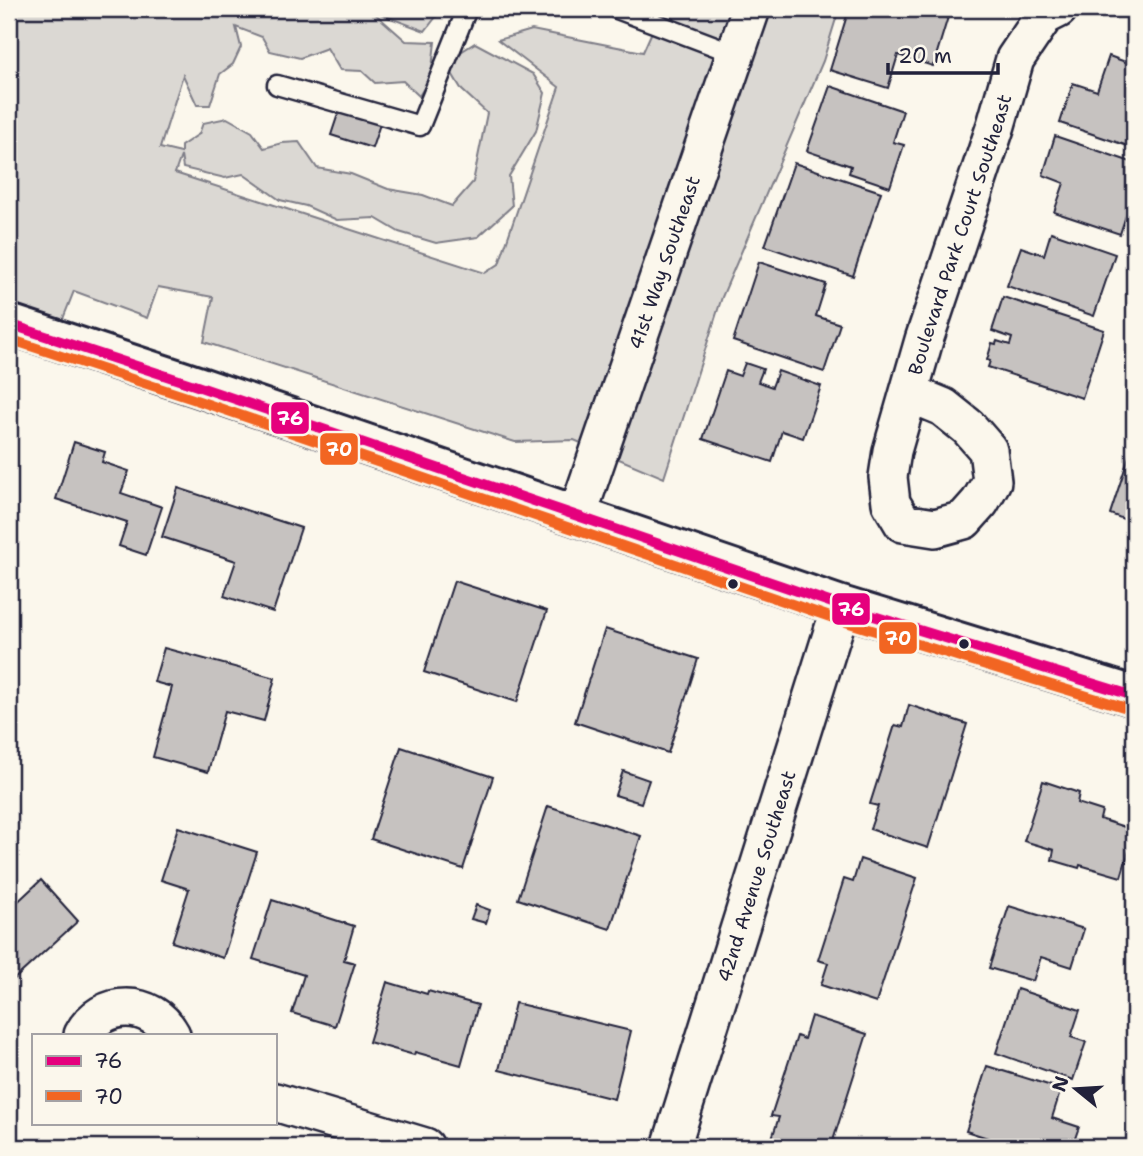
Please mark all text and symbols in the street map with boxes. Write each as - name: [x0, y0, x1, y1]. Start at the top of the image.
- scale bar: [888, 32, 998, 76]
- text: 20 m: [898, 42, 952, 70]
- street label: Boulevard Park Court Southeast: [902, 91, 1017, 378]
- street label: 41st Way Southeast: [623, 172, 705, 353]
- line badge: 76: [270, 401, 310, 435]
- text: 76: [277, 406, 303, 431]
- line badge: 70: [319, 432, 359, 466]
- text: 70: [326, 437, 352, 462]
- unlabelled marker: [726, 577, 740, 591]
- line badge: 76: [831, 592, 871, 626]
- text: 76: [838, 597, 864, 622]
- line badge: 70: [878, 621, 918, 655]
- text: 70: [885, 626, 911, 651]
- unlabelled marker: [957, 637, 971, 651]
- street label: 42nd Avenue Southeast: [711, 767, 801, 985]
- legend: [32, 1034, 276, 1124]
- text: 76: [94, 1047, 123, 1075]
- north arrow: [1042, 1054, 1112, 1124]
- text: N: [1046, 1073, 1075, 1095]
- text: 70: [94, 1083, 123, 1111]

